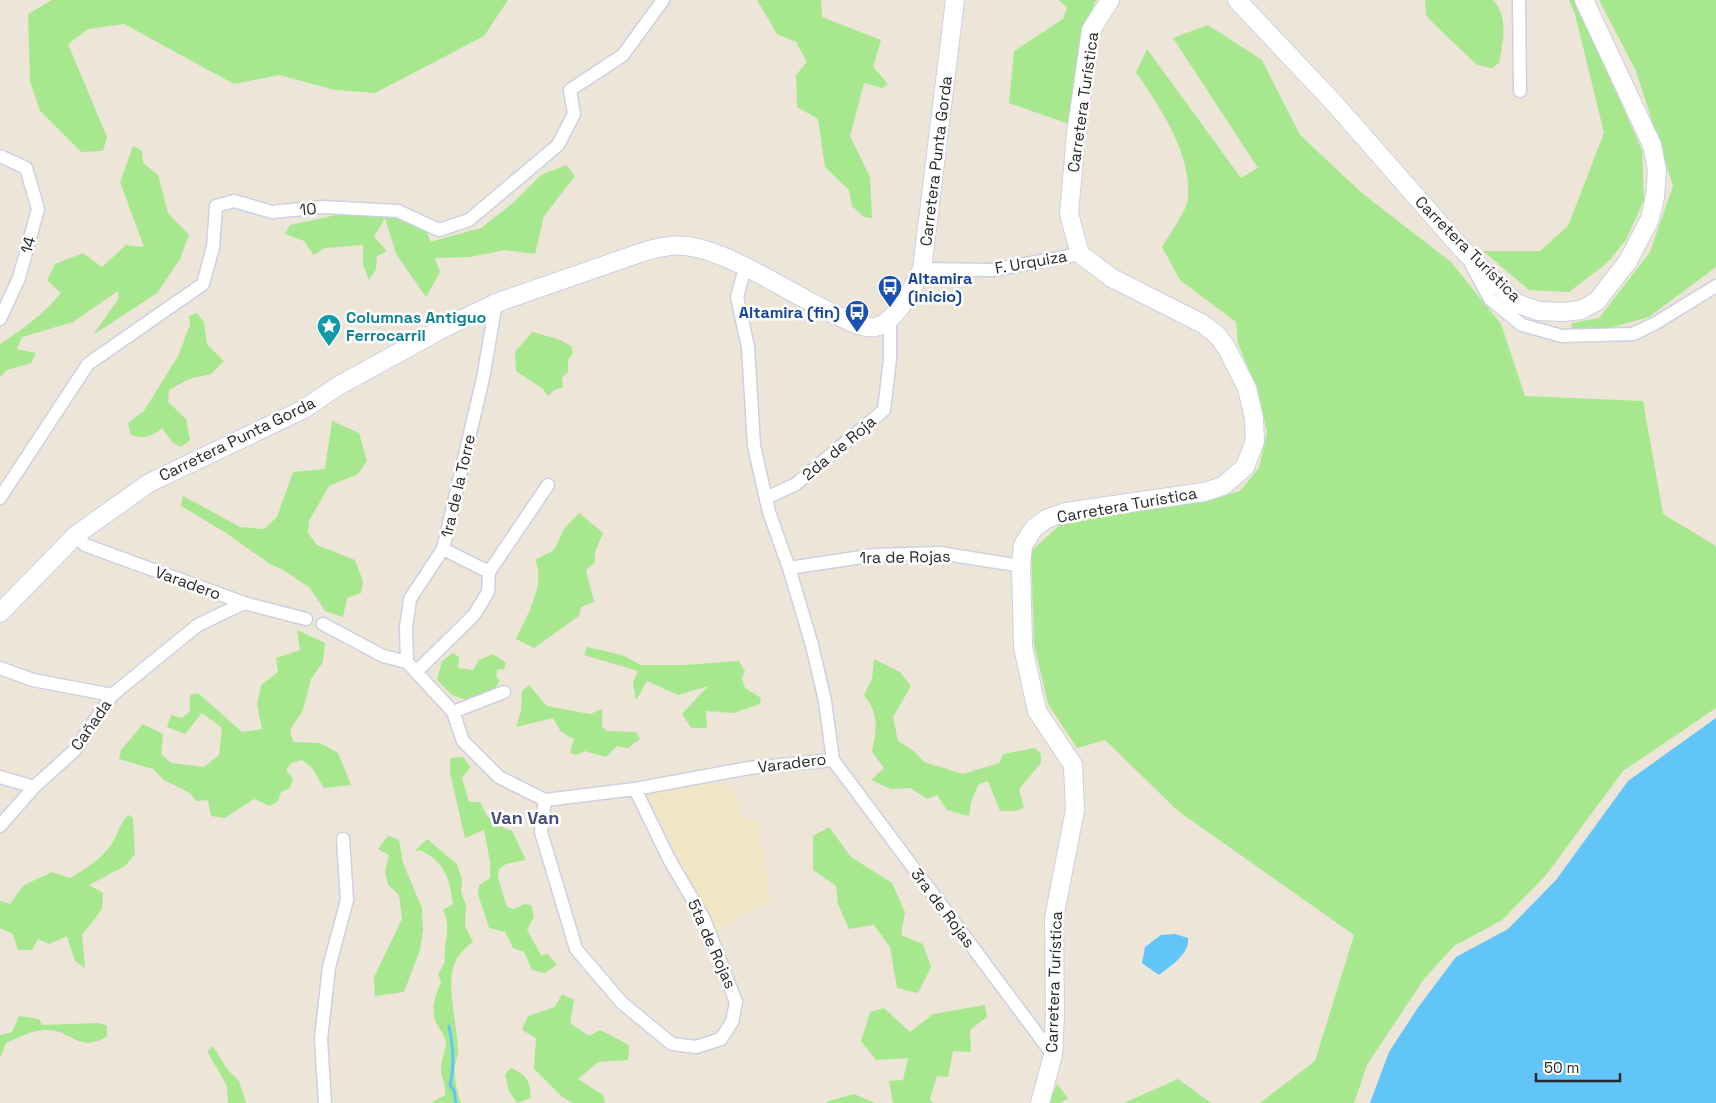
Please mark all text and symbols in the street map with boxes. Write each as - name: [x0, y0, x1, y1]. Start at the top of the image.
- street label: Carretera Turística: [1063, 30, 1103, 174]
- street label: Carretera Punta Gorda: [915, 75, 957, 247]
- street label: Carretera Turística: [1410, 191, 1526, 307]
- street label: 10: [299, 198, 317, 220]
- street label: 14: [16, 234, 40, 256]
- street label: F. Urquiza: [993, 245, 1069, 279]
- place label: Altamira (inicio): [908, 268, 972, 307]
- bus stop icon: Altamira (inicio): [877, 274, 903, 308]
- bus stop icon: Altamira (fin): [844, 299, 870, 333]
- place label: Altamira (fin): [739, 302, 840, 323]
- place label: Columnas Antiguo Ferrocarril: [346, 307, 487, 346]
- place icon: Columnas Antiguo Ferrocarril: [316, 313, 342, 347]
- street label: Carretera Punta Gorda: [155, 392, 319, 486]
- street label: 2da de Roja: [798, 411, 880, 485]
- street label: 1ra de la Torre: [436, 432, 480, 540]
- street label: Carretera Turística: [1055, 482, 1199, 528]
- street label: 1ra de Rojas: [859, 546, 951, 568]
- street label: Varadero: [152, 561, 224, 605]
- street label: Cañada: [66, 695, 116, 755]
- street label: Varadero: [757, 748, 827, 778]
- district label: Van Van: [491, 806, 559, 829]
- street label: 3ra de Rojas: [906, 864, 980, 952]
- street label: 5ta de Rojas: [683, 896, 741, 992]
- street label: Carretera Turística: [1041, 911, 1067, 1053]
- scale bar: [1536, 1050, 1620, 1082]
- text: 50 m: [1544, 1058, 1579, 1077]

